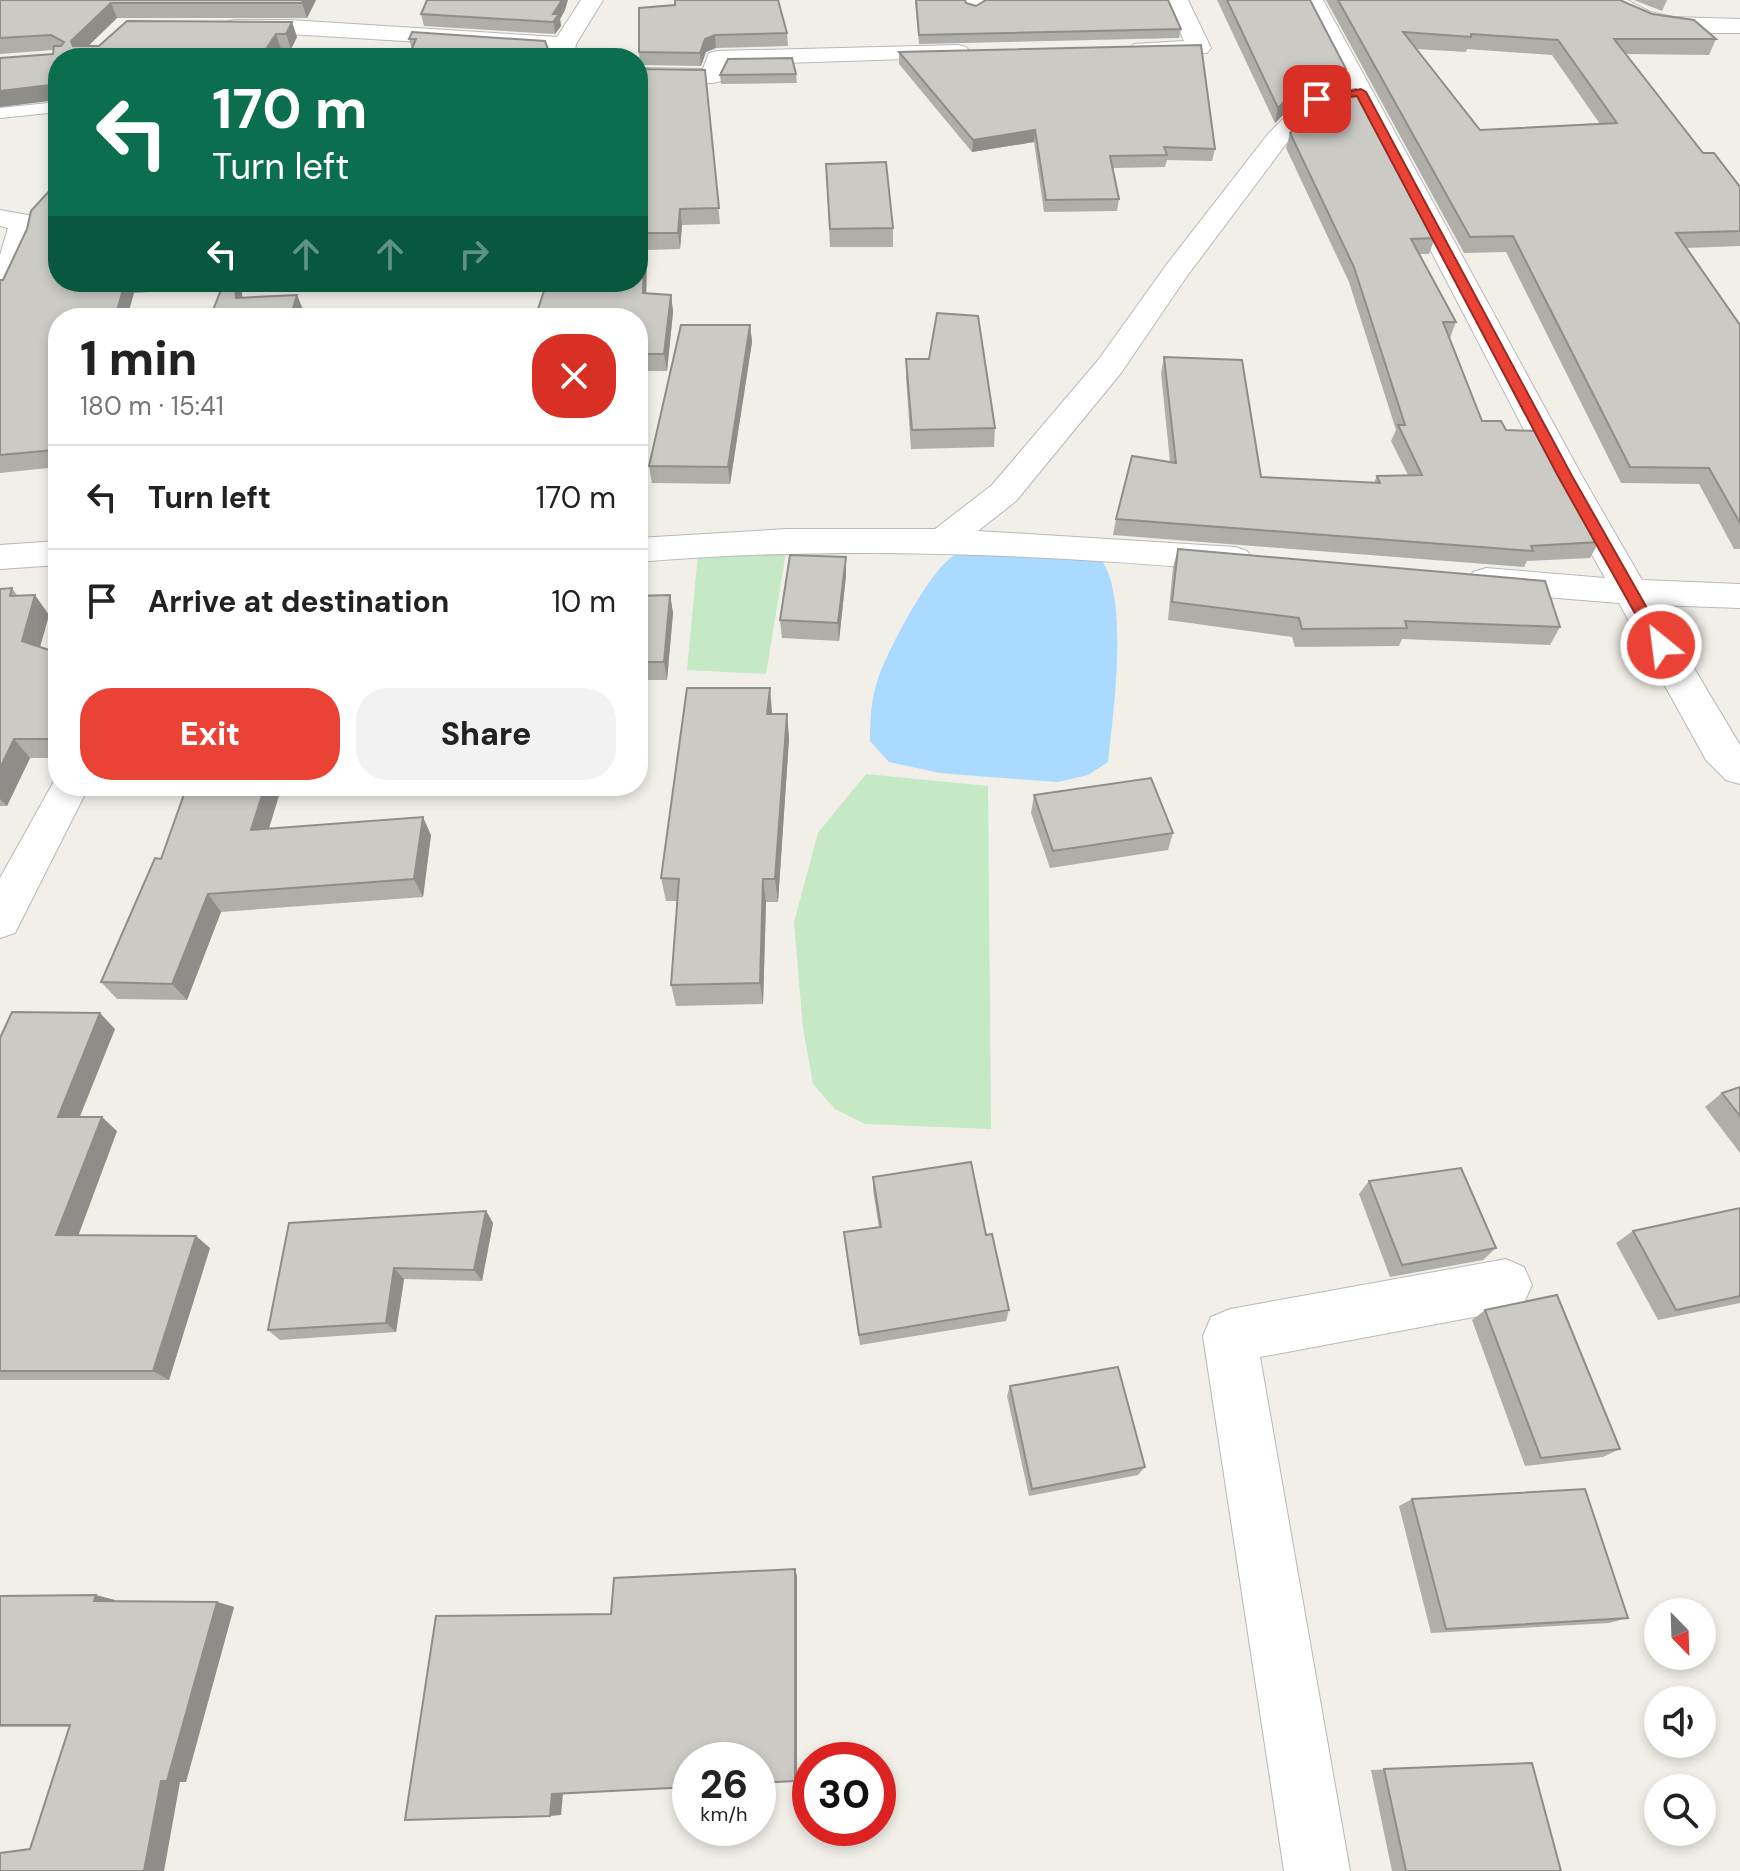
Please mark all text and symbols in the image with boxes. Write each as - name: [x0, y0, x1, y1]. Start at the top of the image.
- pin: [1283, 65, 1351, 133]
- text: 170 m: [212, 72, 367, 145]
- icon: arrive: [1295, 77, 1339, 121]
- icon: left: [80, 80, 184, 184]
- text: Turn left: [212, 143, 349, 190]
- icon: left: [200, 232, 244, 276]
- icon: ahead: [284, 232, 328, 276]
- icon: ahead: [368, 232, 412, 276]
- icon: right: [452, 232, 496, 276]
- text: 1 min: [80, 327, 197, 390]
- button: close: [532, 334, 616, 418]
- text: 180 m · 15:41: [80, 389, 224, 423]
- icon: left: [80, 475, 124, 519]
- text: Turn left: [148, 478, 271, 517]
- text: 170 m: [536, 478, 616, 517]
- icon: arrive: [80, 579, 124, 623]
- text: Arrive at destination: [148, 582, 449, 621]
- text: 10 m: [551, 582, 616, 621]
- position arrow: [1619, 603, 1703, 687]
- button: Exit: [80, 688, 340, 780]
- button: Share: [356, 688, 616, 780]
- north arrow: [1644, 1598, 1716, 1670]
- map controls: [1644, 1598, 1716, 1846]
- button: sound: [1644, 1686, 1716, 1758]
- speed limit sign: 30: [792, 1742, 896, 1846]
- text: 26: [700, 1758, 748, 1810]
- button: search: [1644, 1774, 1716, 1846]
- text: km/h: [700, 1801, 748, 1827]

